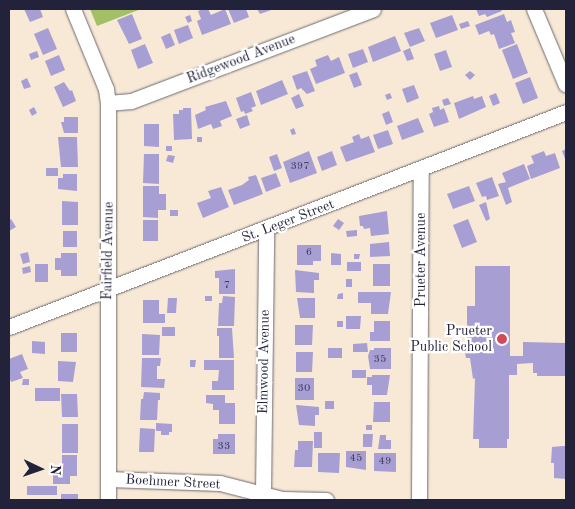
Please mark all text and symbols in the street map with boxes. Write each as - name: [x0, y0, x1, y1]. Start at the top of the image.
- street label: Ridgewood Avenue: [184, 31, 298, 87]
- house number: 397: [290, 160, 310, 174]
- street label: St. Leger Street: [239, 196, 337, 246]
- street label: Fairfield Avenue: [99, 202, 117, 300]
- street label: Prueter Avenue: [413, 213, 429, 307]
- house number: 6: [306, 246, 312, 260]
- house number: 7: [224, 279, 230, 293]
- street label: Elmwood Avenue: [255, 310, 273, 414]
- place label: Prueter Public School: [410, 323, 492, 356]
- marker: Prueter Public School: [496, 333, 508, 345]
- house number: 35: [374, 353, 386, 367]
- house number: 30: [298, 382, 310, 396]
- house number: 33: [218, 440, 230, 454]
- north arrow: [15, 444, 65, 494]
- house number: 45: [350, 452, 362, 466]
- house number: 49: [379, 455, 391, 469]
- text: N: [48, 464, 62, 475]
- street label: Boehmer Street: [125, 471, 221, 493]

